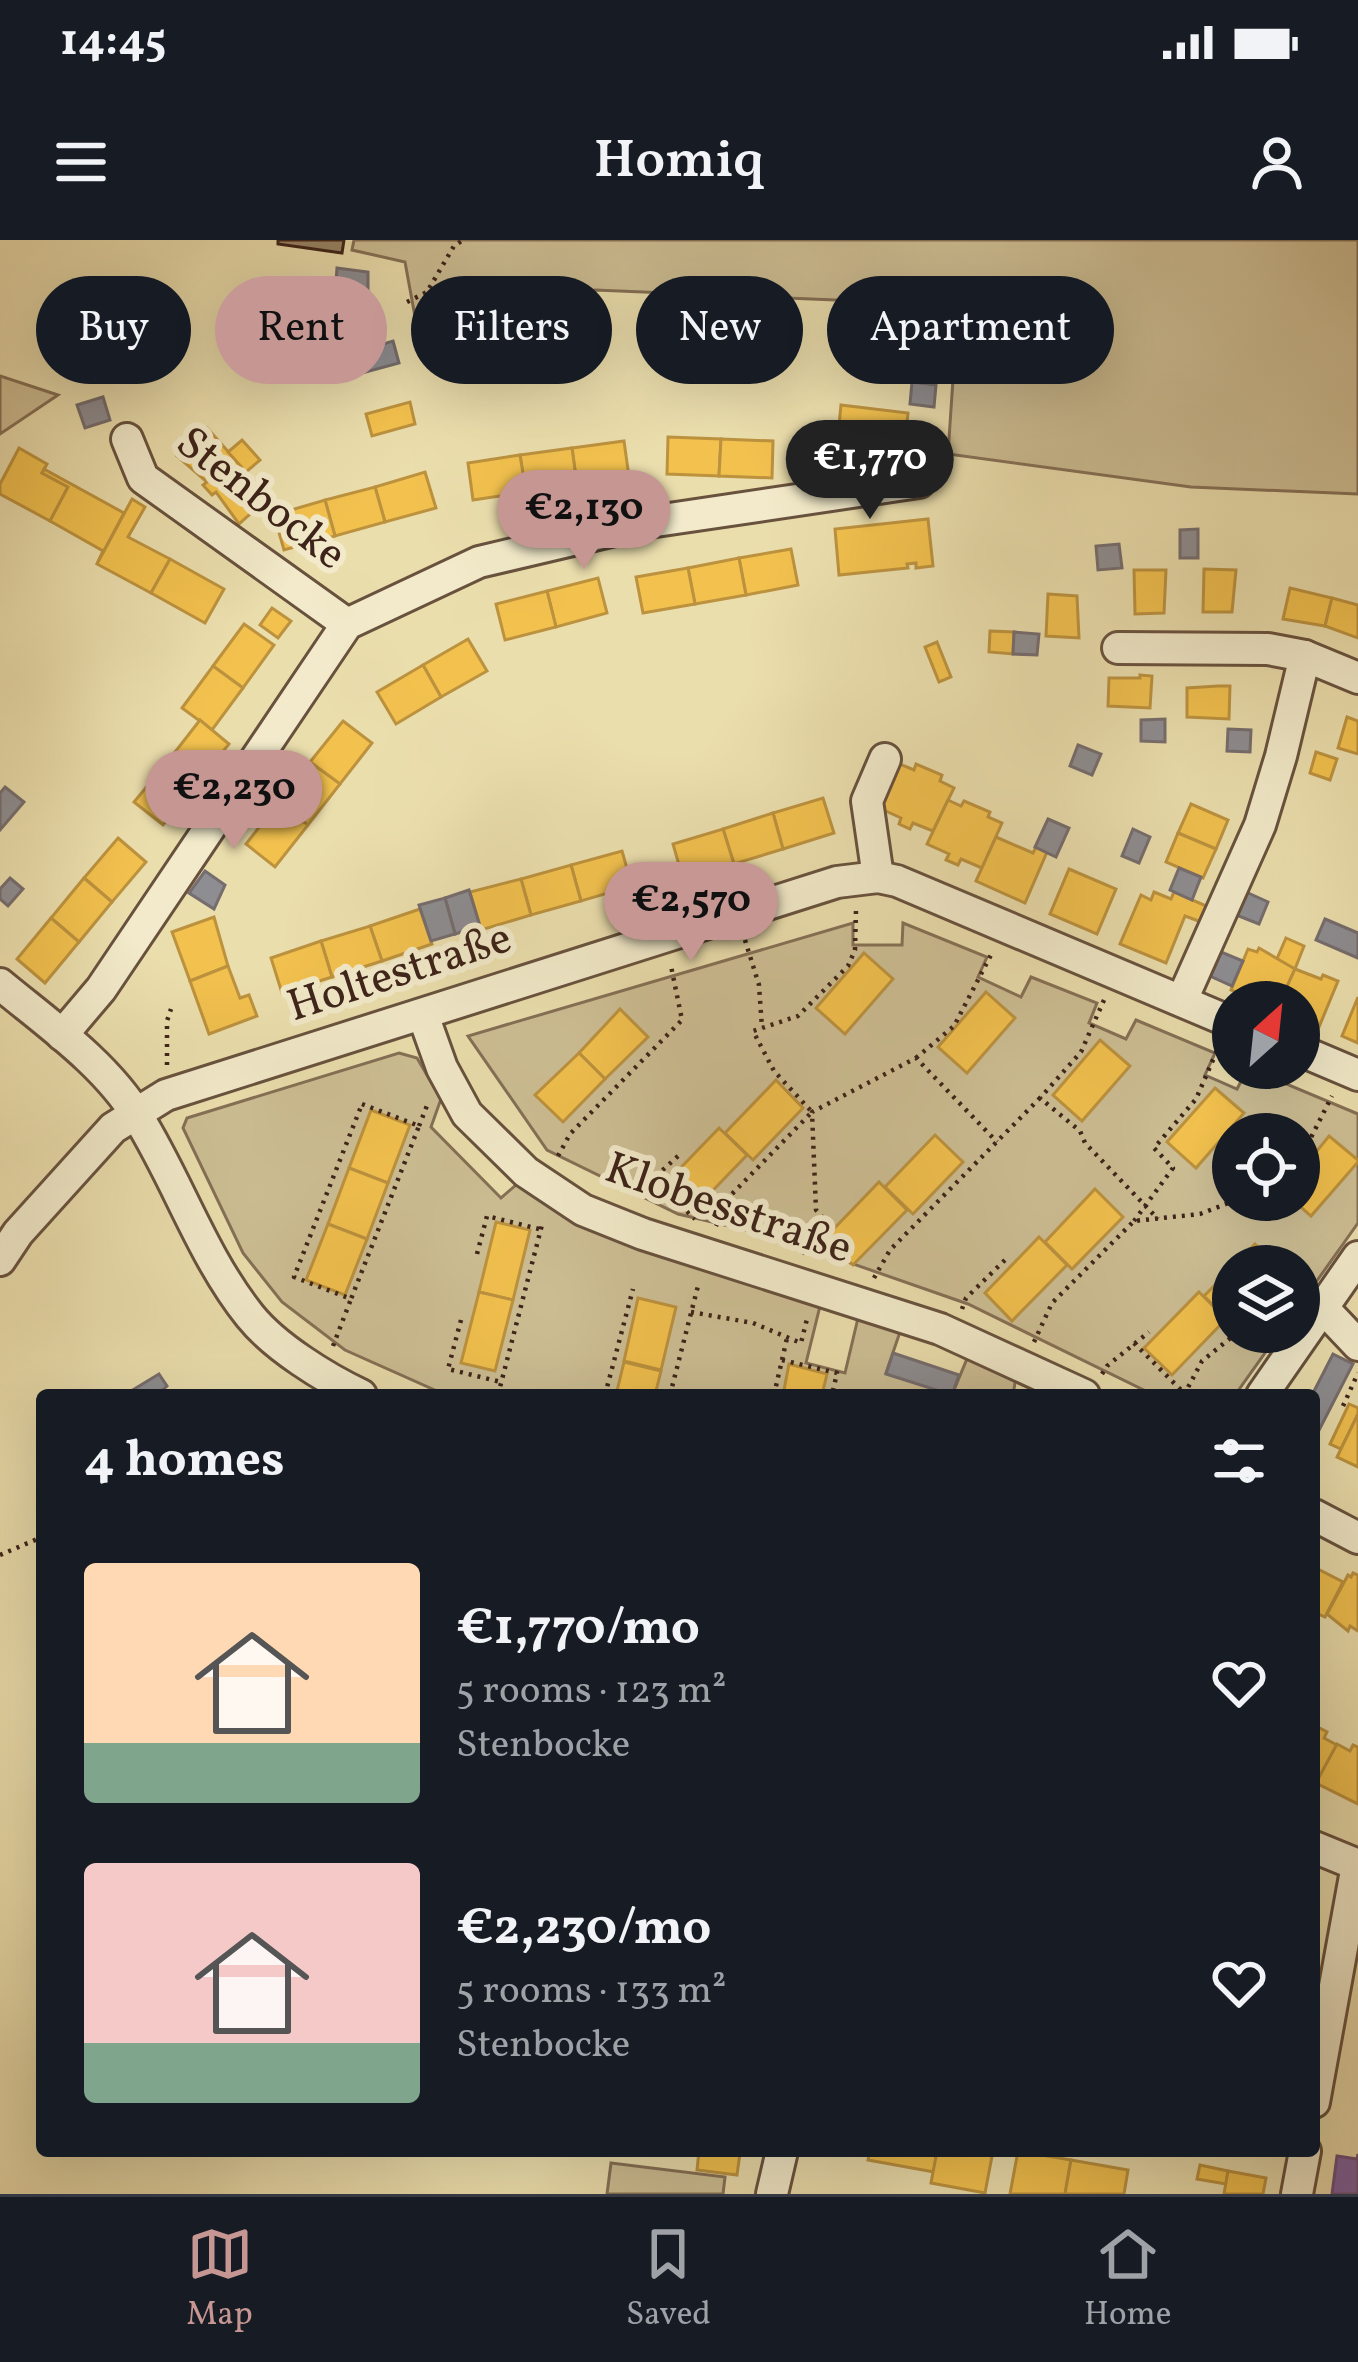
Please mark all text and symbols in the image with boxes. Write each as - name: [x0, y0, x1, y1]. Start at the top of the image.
- text: 14:45: [60, 11, 166, 74]
- text: Homiq: [594, 125, 764, 200]
- icon: menu: [48, 129, 114, 195]
- icon: person: [1244, 129, 1310, 195]
- chip: Buy: [36, 276, 191, 384]
- chip: Rent: [215, 276, 387, 384]
- chip: Filters: [411, 276, 612, 384]
- chip: New: [636, 276, 803, 384]
- chip: Apartment: [827, 276, 1114, 384]
- street label: Stenbocke: [161, 413, 359, 587]
- pin: €1,770: [772, 420, 968, 522]
- text: €1,770: [813, 432, 927, 486]
- pin: €2,130: [486, 470, 682, 572]
- text: €2,130: [524, 482, 644, 536]
- pin: €2,230: [136, 750, 332, 852]
- text: €2,230: [172, 762, 296, 816]
- pin: €2,570: [593, 862, 789, 964]
- text: €2,570: [631, 874, 751, 928]
- street label: Holtestraße: [280, 908, 520, 1040]
- north arrow: [1212, 981, 1320, 1089]
- map controls: [1212, 981, 1320, 1353]
- button: locate: [1212, 1113, 1320, 1221]
- street label: Klobesstraße: [596, 1138, 860, 1282]
- button: layers: [1212, 1245, 1320, 1353]
- text: 4 homes: [84, 1426, 285, 1497]
- icon: filters: [1206, 1428, 1272, 1494]
- text: €1,770/mo: [456, 1594, 700, 1665]
- icon: home: [180, 1611, 324, 1755]
- icon: heart: [1206, 1650, 1272, 1716]
- text: 5 rooms · 123 m²: [456, 1665, 727, 1719]
- text: Stenbocke: [456, 1719, 630, 1773]
- text: €2,230/mo: [456, 1894, 711, 1965]
- icon: home: [180, 1911, 324, 2055]
- icon: heart: [1206, 1950, 1272, 2016]
- text: 5 rooms · 133 m²: [456, 1965, 726, 2019]
- text: Stenbocke: [456, 2019, 630, 2073]
- tab: Map: [187, 2221, 253, 2339]
- tab: Saved: [626, 2221, 711, 2339]
- tab: Home: [1084, 2221, 1171, 2339]

